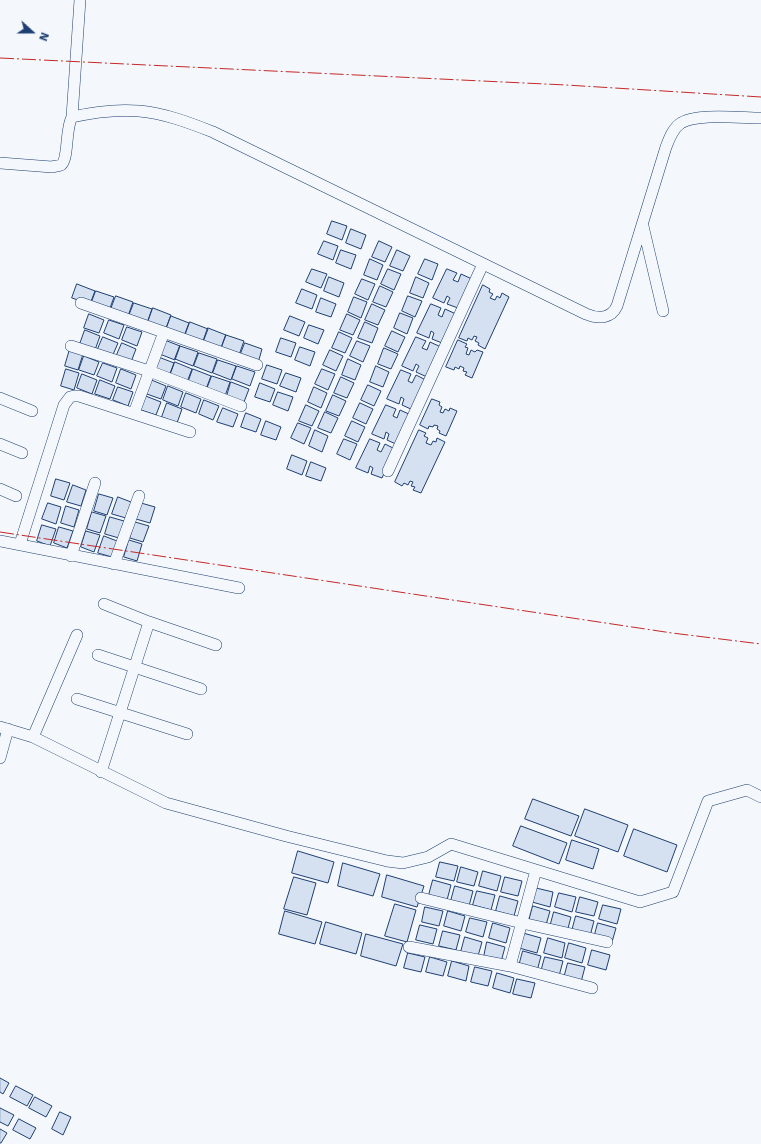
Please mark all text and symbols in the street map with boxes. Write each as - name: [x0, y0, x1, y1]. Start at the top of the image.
- north arrow: [12, 12, 52, 52]
- text: N: [36, 30, 51, 43]

